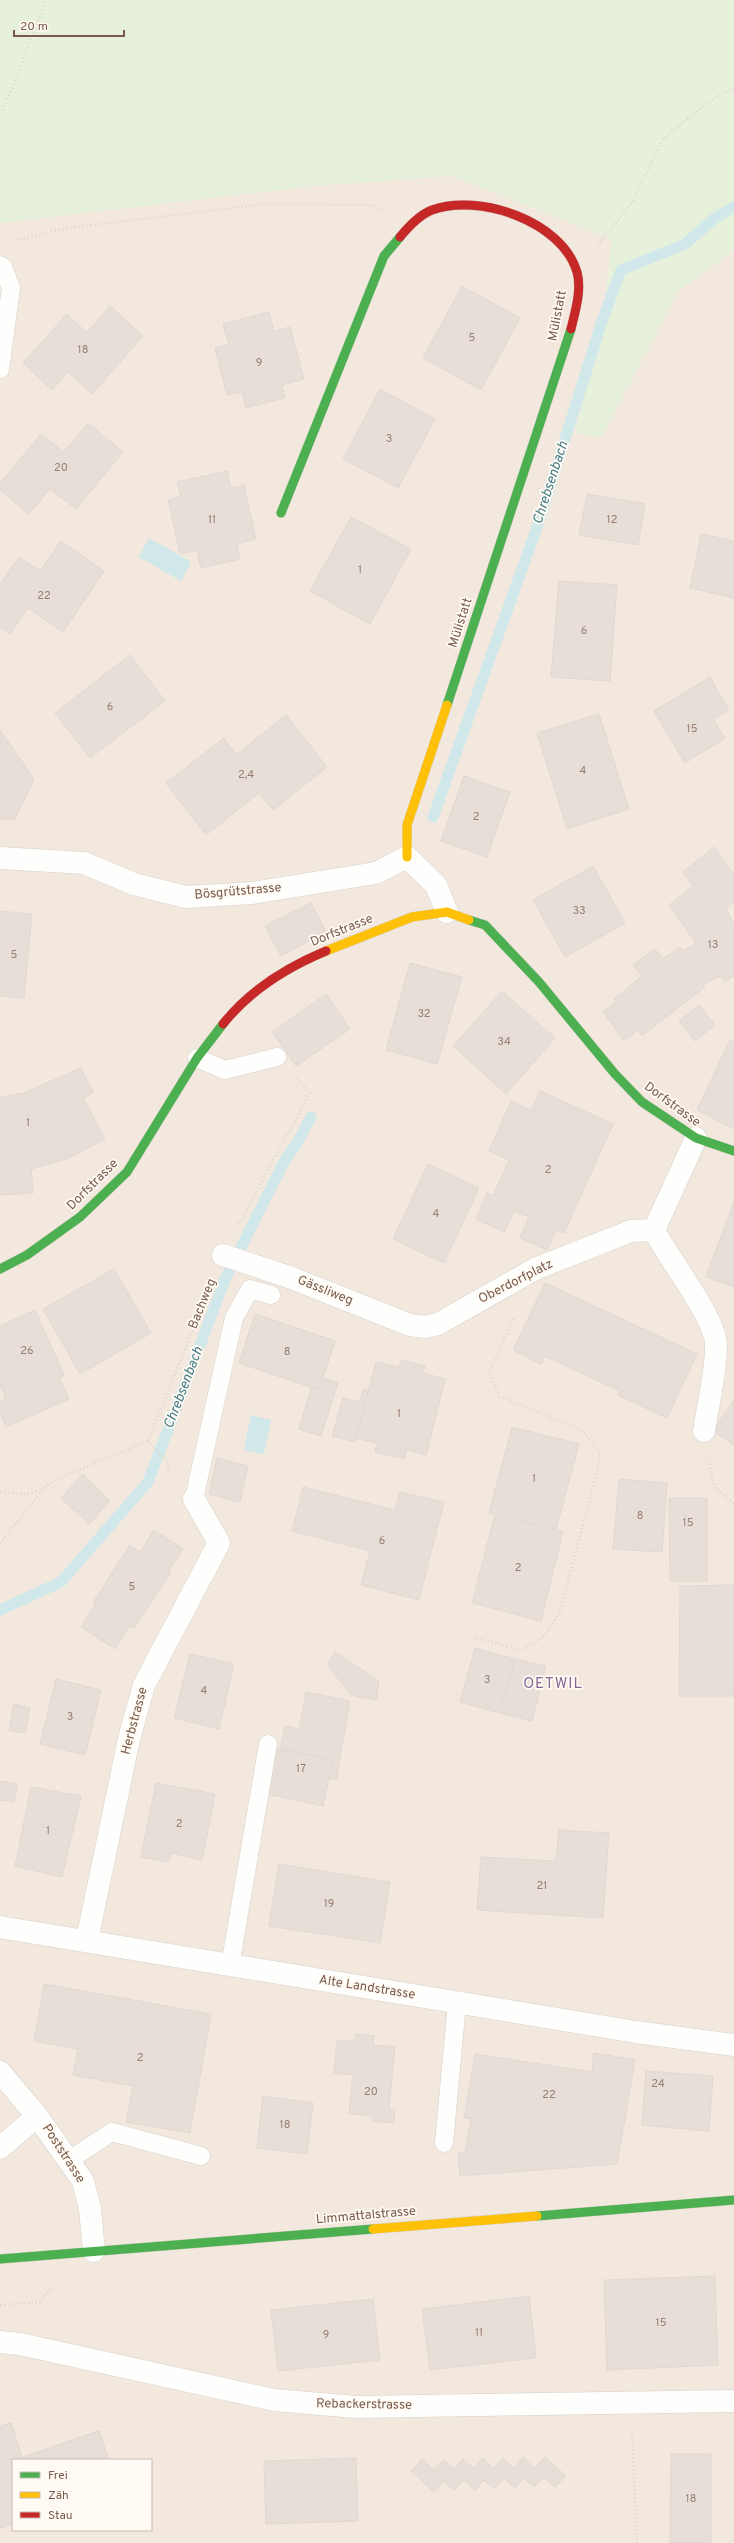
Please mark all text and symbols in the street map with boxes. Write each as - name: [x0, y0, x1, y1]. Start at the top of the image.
- scale bar: [14, 12, 124, 38]
- text: 20 m: [20, 19, 48, 35]
- street label: Mülistatt: [545, 289, 571, 343]
- house number: 5: [469, 331, 476, 345]
- house number: 18: [78, 343, 88, 357]
- house number: 9: [256, 356, 262, 370]
- house number: 3: [386, 432, 392, 446]
- water label: Chrebsenbach: [530, 439, 573, 527]
- house number: 20: [54, 461, 68, 475]
- house number: 11: [208, 513, 216, 527]
- house number: 12: [607, 513, 617, 527]
- house number: 1: [358, 563, 362, 577]
- house number: 22: [37, 589, 51, 603]
- street label: Mülistatt: [445, 596, 477, 650]
- house number: 6: [581, 624, 587, 638]
- house number: 6: [107, 700, 113, 714]
- house number: 15: [687, 722, 698, 736]
- house number: 4: [580, 764, 587, 778]
- house number: 2,4: [238, 768, 254, 782]
- house number: 2: [473, 810, 479, 824]
- street label: Bösgrütstrasse: [194, 880, 282, 904]
- house number: 33: [572, 904, 586, 918]
- street label: Dorfstrasse: [308, 911, 376, 951]
- house number: 13: [708, 938, 718, 952]
- house number: 5: [11, 948, 18, 962]
- house number: 32: [417, 1007, 431, 1021]
- house number: 34: [497, 1035, 511, 1049]
- street label: Dorfstrasse: [641, 1079, 703, 1131]
- house number: 1: [26, 1116, 30, 1130]
- street label: Dorfstrasse: [64, 1156, 122, 1214]
- house number: 2: [545, 1163, 551, 1177]
- house number: 4: [433, 1207, 440, 1221]
- street label: Oberdorfplatz: [476, 1256, 556, 1308]
- street label: Gässliweg: [295, 1273, 355, 1309]
- street label: Bachweg: [186, 1276, 220, 1332]
- house number: 26: [20, 1344, 34, 1358]
- water label: Chrebsenbach: [161, 1344, 208, 1431]
- house number: 8: [284, 1345, 290, 1359]
- house number: 1: [397, 1407, 401, 1421]
- house number: 1: [532, 1472, 536, 1486]
- house number: 8: [637, 1509, 643, 1523]
- house number: 15: [683, 1516, 694, 1530]
- house number: 6: [379, 1534, 385, 1548]
- house number: 2: [515, 1561, 521, 1575]
- house number: 5: [129, 1580, 136, 1594]
- house number: 3: [484, 1673, 490, 1687]
- district label: OETWIL: [523, 1675, 583, 1694]
- house number: 4: [201, 1684, 208, 1698]
- street label: Herbstrasse: [118, 1685, 152, 1757]
- house number: 3: [67, 1710, 73, 1724]
- house number: 17: [296, 1762, 306, 1776]
- house number: 2: [176, 1817, 182, 1831]
- house number: 1: [46, 1824, 50, 1838]
- house number: 21: [537, 1879, 547, 1893]
- house number: 19: [324, 1897, 334, 1911]
- street label: Alte Landstrasse: [318, 1972, 416, 2004]
- house number: 2: [137, 2051, 143, 2065]
- house number: 24: [651, 2077, 665, 2091]
- house number: 20: [364, 2085, 378, 2099]
- house number: 22: [542, 2088, 556, 2102]
- house number: 18: [280, 2118, 290, 2132]
- street label: Poststrasse: [38, 2121, 88, 2187]
- street label: Limmattalstrasse: [315, 2204, 417, 2228]
- house number: 15: [656, 2316, 667, 2330]
- house number: 11: [475, 2326, 483, 2340]
- house number: 9: [323, 2328, 329, 2342]
- street label: Rebackerstrasse: [316, 2396, 412, 2414]
- legend: [12, 2459, 152, 2531]
- text: Frei: [48, 2468, 68, 2484]
- text: Zäh: [48, 2488, 69, 2504]
- house number: 18: [686, 2492, 696, 2506]
- text: Stau: [48, 2508, 73, 2524]

